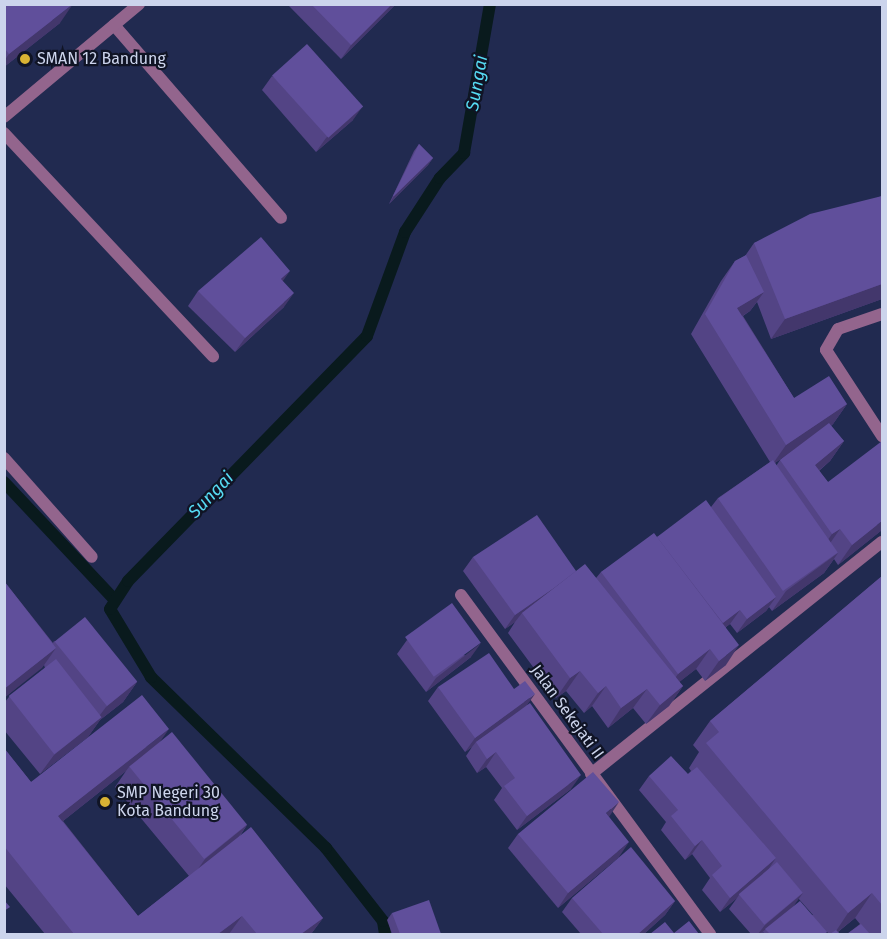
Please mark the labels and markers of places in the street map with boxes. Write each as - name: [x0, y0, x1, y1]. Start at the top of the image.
- place label: SMAN 12 Bandung: [37, 49, 166, 69]
- marker: SMAN 12 Bandung: [18, 52, 32, 66]
- place label: SMP Negeri 30 Kota Bandung: [117, 783, 220, 821]
- marker: SMP Negeri 30 Kota Bandung: [98, 795, 112, 809]

